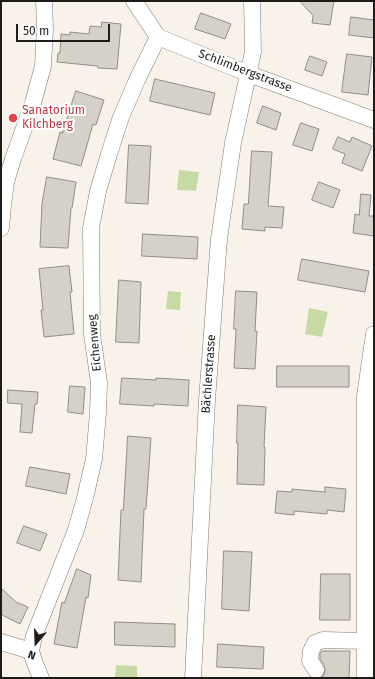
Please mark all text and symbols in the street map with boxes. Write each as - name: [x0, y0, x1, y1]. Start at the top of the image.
- scale bar: [18, 16, 112, 42]
- text: 50 m: [23, 24, 49, 38]
- street label: Schlimbergstrasse: [196, 47, 294, 95]
- place label: Sanatorium Kilchberg: [22, 104, 85, 132]
- marker: Sanatorium Kilchberg: [7, 112, 19, 124]
- street label: Eichenweg: [85, 314, 105, 372]
- street label: Bächlerstrasse: [199, 334, 219, 414]
- north arrow: [16, 623, 56, 663]
- text: N: [26, 647, 38, 662]

